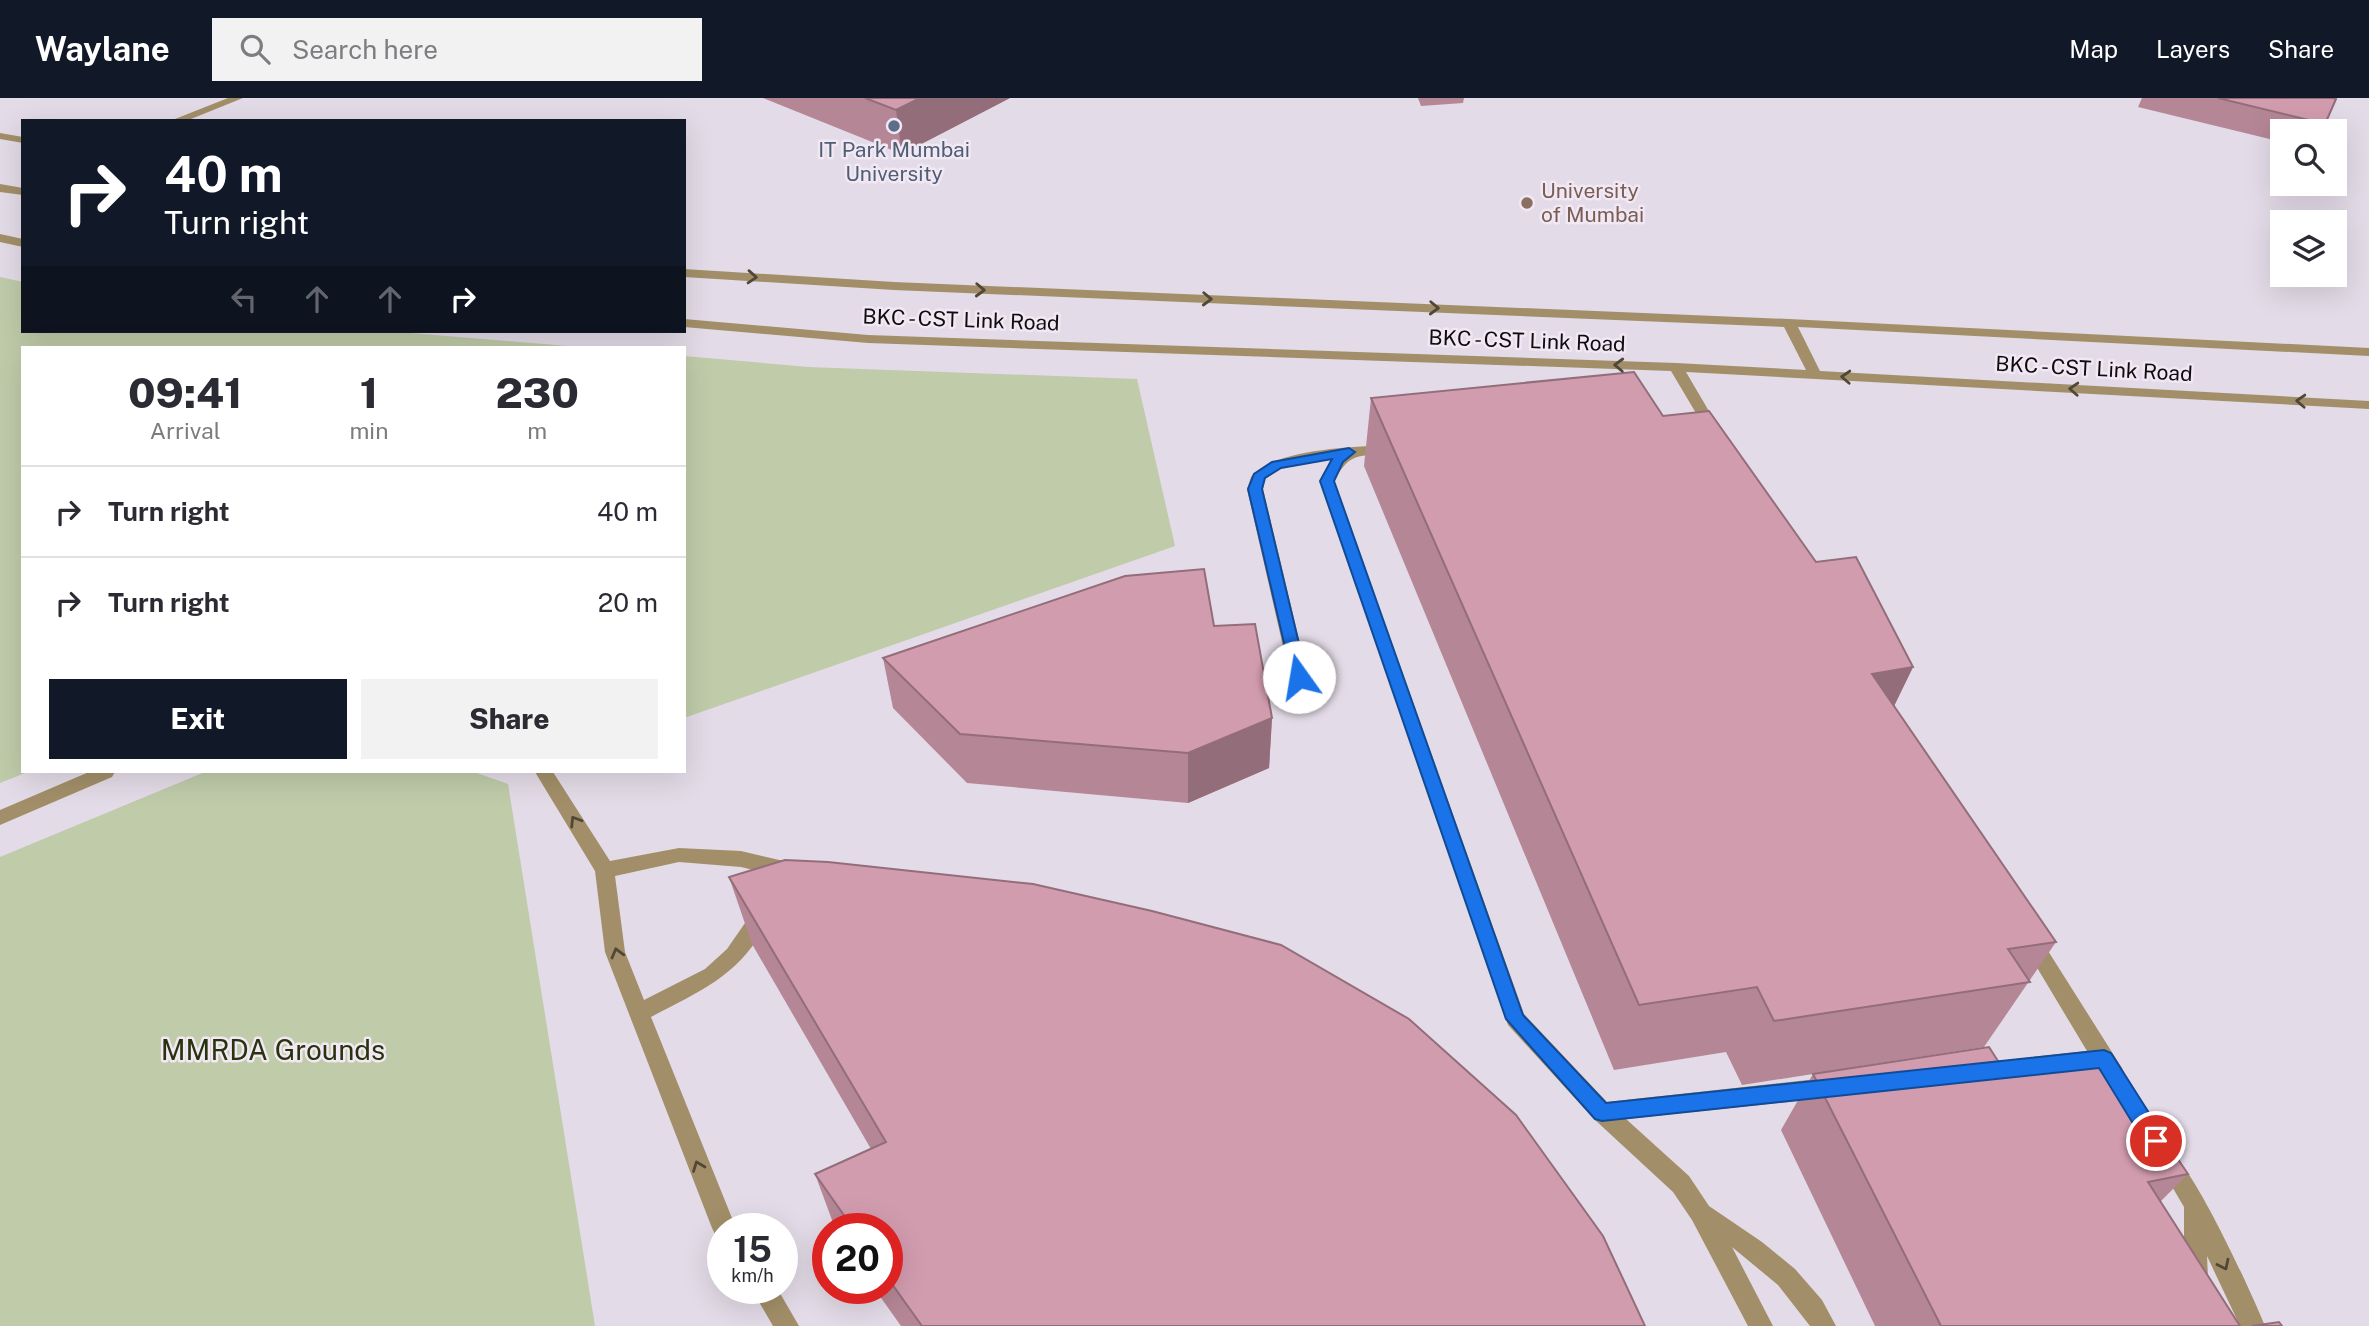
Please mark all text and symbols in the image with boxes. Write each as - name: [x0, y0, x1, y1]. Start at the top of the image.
- search box: [212, 18, 702, 81]
- text: Waylane: [35, 30, 170, 68]
- icon: search: [236, 30, 274, 68]
- text: Search here: [292, 34, 438, 65]
- text: Map: [2069, 35, 2118, 63]
- text: Layers: [2156, 35, 2230, 63]
- text: Share: [2268, 35, 2334, 63]
- marker: IT Park Mumbai University: [886, 118, 902, 134]
- map controls: [2270, 119, 2347, 287]
- button: search: [2270, 119, 2347, 196]
- place label: IT Park Mumbai University: [818, 137, 970, 186]
- text: 40 m: [164, 145, 283, 203]
- icon: right: [49, 147, 140, 238]
- place label: University of Mumbai: [1541, 178, 1644, 227]
- marker: University of Mumbai: [1519, 195, 1535, 211]
- text: Turn right: [164, 204, 309, 241]
- button: layers: [2270, 210, 2347, 287]
- one-way arrow: [747, 269, 758, 284]
- icon: left: [225, 280, 263, 318]
- icon: ahead: [298, 280, 336, 318]
- icon: ahead: [371, 280, 409, 318]
- icon: right: [444, 280, 482, 318]
- one-way arrow: [974, 282, 985, 297]
- one-way arrow: [1202, 291, 1213, 306]
- one-way arrow: [1429, 301, 1440, 316]
- street label: BKC - CST Link Road: [862, 304, 1060, 335]
- street label: BKC - CST Link Road: [1428, 325, 1626, 356]
- street label: BKC - CST Link Road: [1995, 351, 2193, 386]
- one-way arrow: [1614, 357, 1625, 372]
- text: 09:41: [128, 368, 243, 417]
- text: 1: [360, 368, 378, 417]
- text: 230: [495, 368, 579, 417]
- one-way arrow: [1841, 370, 1852, 385]
- one-way arrow: [2068, 382, 2079, 397]
- one-way arrow: [2295, 394, 2306, 409]
- text: Arrival: [150, 417, 221, 444]
- text: min: [349, 417, 388, 444]
- text: m: [527, 417, 547, 444]
- icon: right: [49, 493, 87, 531]
- text: Turn right: [108, 496, 230, 527]
- text: 40 m: [597, 496, 658, 527]
- icon: right: [49, 584, 87, 622]
- text: Turn right: [108, 587, 230, 618]
- text: 20 m: [598, 587, 658, 618]
- position arrow: [1262, 640, 1336, 714]
- button: Exit: [49, 679, 347, 759]
- button: Share: [361, 679, 658, 759]
- one-way arrow: [570, 815, 583, 828]
- one-way arrow: [610, 948, 625, 960]
- park label: MMRDA Grounds: [161, 1033, 385, 1066]
- pin: [2126, 1111, 2186, 1171]
- icon: arrive: [2137, 1122, 2175, 1160]
- one-way arrow: [692, 1160, 706, 1172]
- speed limit sign: 20: [812, 1213, 903, 1304]
- text: 15: [733, 1229, 772, 1270]
- one-way arrow: [2216, 1258, 2230, 1270]
- text: km/h: [731, 1265, 774, 1286]

